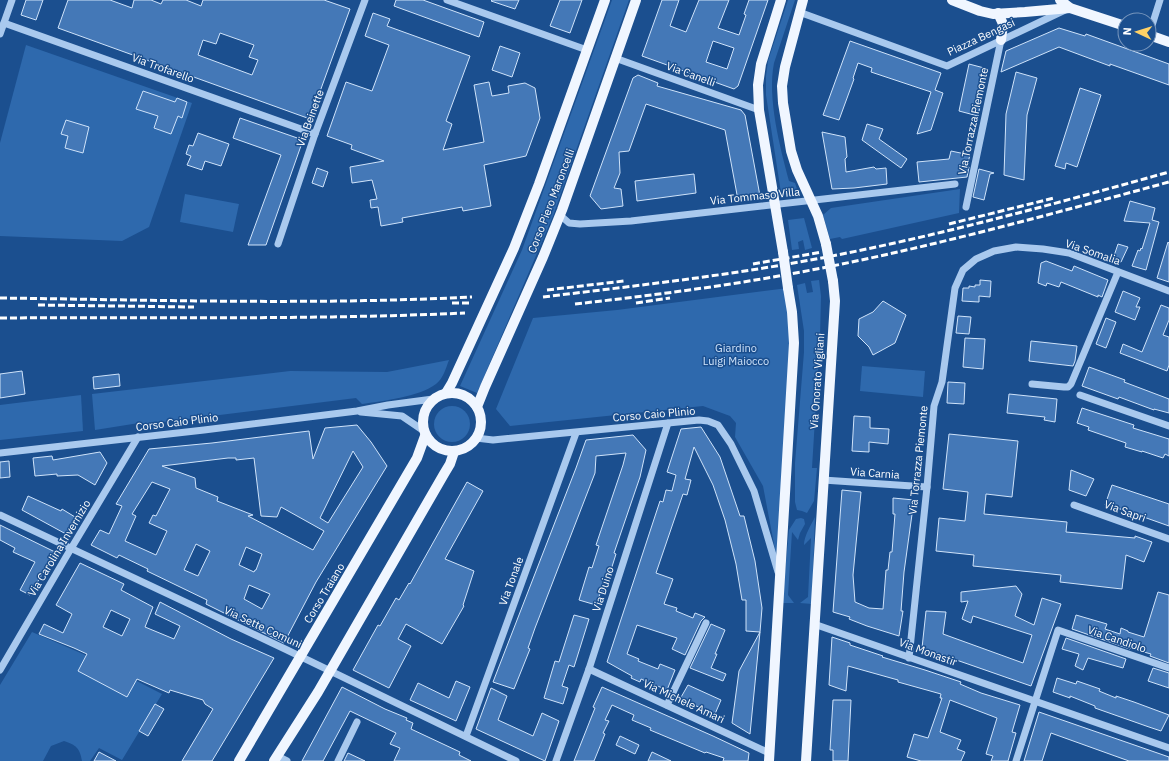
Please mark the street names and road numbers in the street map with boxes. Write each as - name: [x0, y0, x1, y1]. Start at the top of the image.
- street label: Piazza Bengasi: [945, 15, 1017, 59]
- street label: Via Trofarello: [130, 50, 196, 86]
- street label: Via Canelli: [664, 59, 718, 89]
- street label: Via Torrazza Piemonte: [955, 66, 991, 176]
- street label: Via Beinette: [293, 88, 327, 148]
- street label: Corso Piero Maroncelli: [525, 147, 577, 255]
- street label: Via Tommaso Villa: [709, 184, 801, 208]
- street label: Via Somalia: [1064, 236, 1123, 268]
- street label: Via Onorato Vigliani: [807, 332, 827, 430]
- street label: Corso Caio Plinio: [612, 403, 696, 425]
- street label: Via Torrazza Piemonte: [905, 405, 931, 515]
- street label: Corso Caio Plinio: [135, 410, 219, 434]
- street label: Via Carnia: [850, 464, 900, 482]
- street label: Via Carolina Invernizio: [25, 497, 93, 599]
- street label: Via Sapri: [1102, 497, 1148, 525]
- street label: Via Tonale: [496, 555, 526, 607]
- street label: Corso Traiano: [301, 560, 347, 626]
- street label: Via Duino: [589, 565, 617, 613]
- street label: Via Sette Comuni: [222, 603, 304, 651]
- street label: Via Candiolo: [1086, 622, 1148, 656]
- street label: Via Monastir: [897, 635, 959, 669]
- street label: Via Michele Amari: [641, 676, 727, 726]

